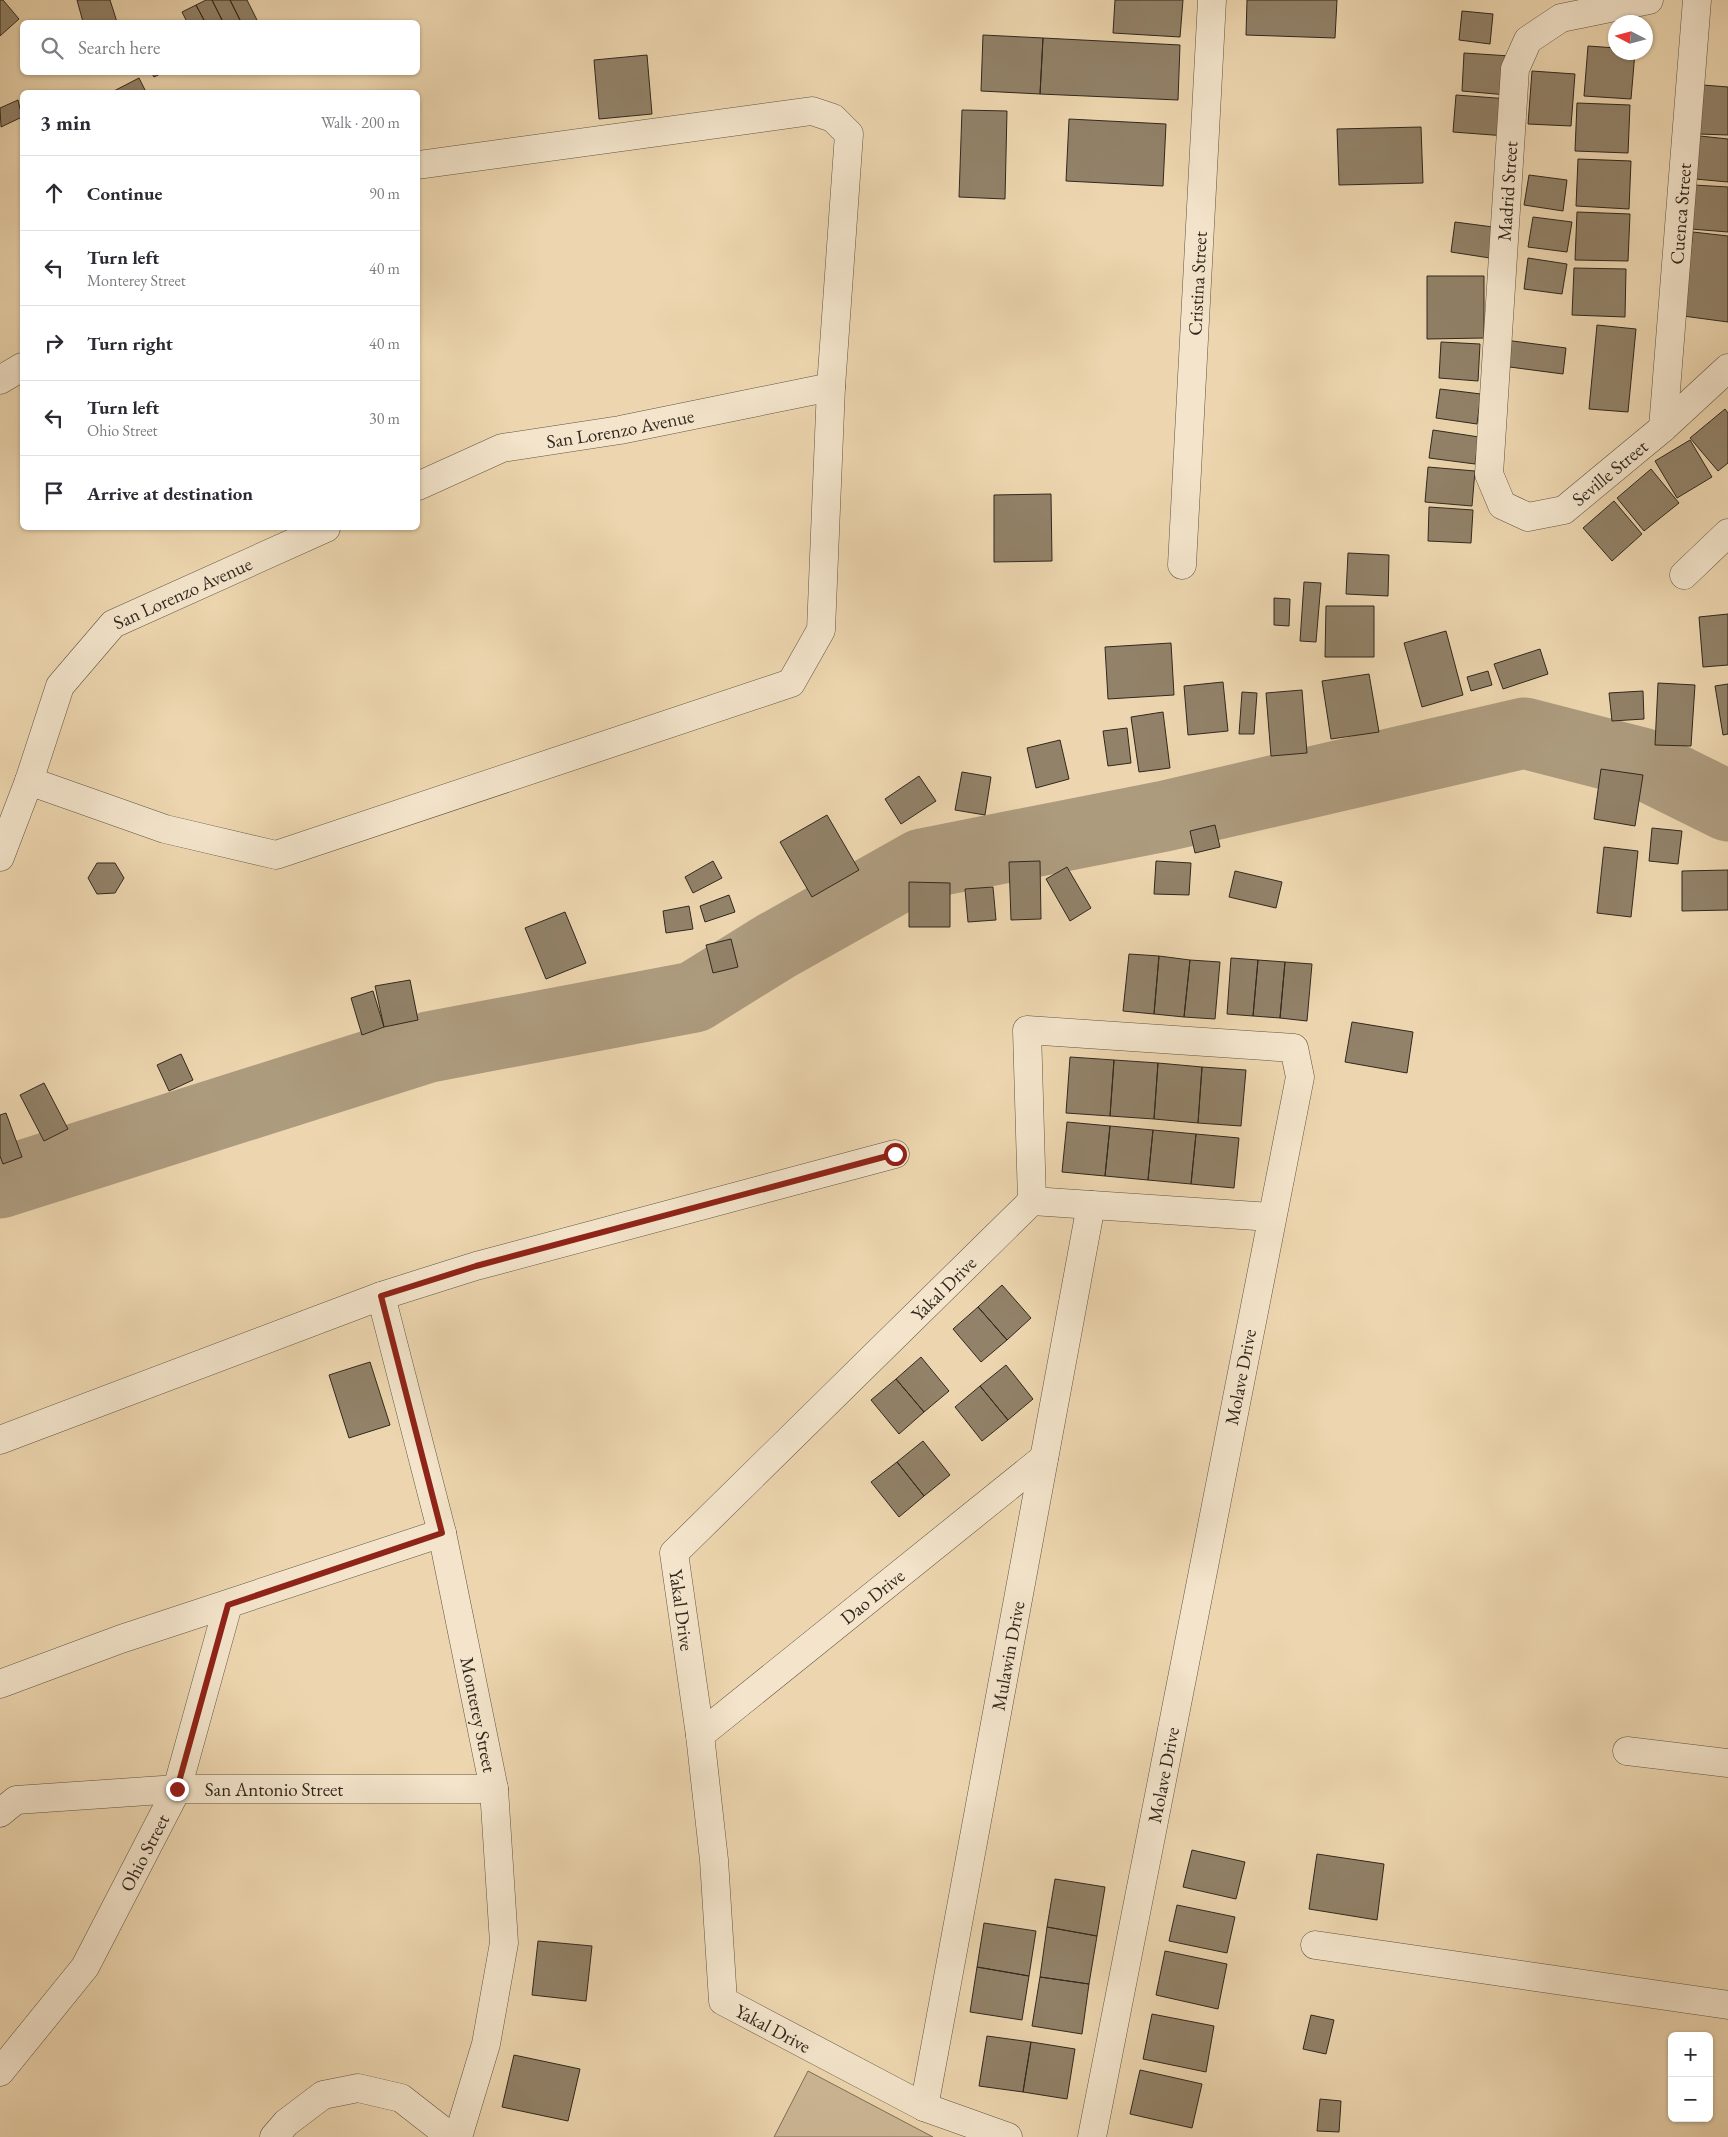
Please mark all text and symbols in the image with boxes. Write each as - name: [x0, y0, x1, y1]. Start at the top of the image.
- north arrow: [1608, 15, 1653, 60]
- search box: [20, 20, 420, 75]
- icon: search: [38, 34, 66, 62]
- text: Search here: [78, 35, 160, 60]
- text: 3 min: [40, 109, 91, 136]
- text: Walk · 200 m: [321, 112, 400, 133]
- street label: Madrid Street: [1492, 140, 1523, 242]
- street label: Cuenca Street: [1664, 162, 1697, 265]
- icon: ahead: [40, 179, 68, 207]
- text: Continue: [87, 181, 162, 206]
- text: 90 m: [369, 183, 400, 204]
- street label: Cristina Street: [1182, 231, 1213, 336]
- text: Turn left: [87, 245, 159, 270]
- icon: left: [40, 254, 68, 282]
- text: 40 m: [369, 258, 400, 279]
- text: Monterey Street: [87, 270, 186, 291]
- icon: right: [40, 329, 68, 357]
- text: Turn right: [87, 331, 173, 356]
- text: 40 m: [369, 333, 400, 354]
- text: Turn left: [87, 395, 159, 420]
- street label: San Lorenzo Avenue: [545, 403, 696, 454]
- icon: left: [40, 404, 68, 432]
- text: 30 m: [369, 408, 400, 429]
- text: Ohio Street: [87, 420, 158, 441]
- street label: Seville Street: [1567, 434, 1653, 512]
- icon: arrive: [40, 479, 68, 507]
- text: Arrive at destination: [87, 481, 253, 506]
- street label: San Lorenzo Avenue: [109, 551, 256, 635]
- route start: [884, 1143, 907, 1166]
- street label: Yakal Drive: [906, 1251, 982, 1326]
- street label: Molave Drive: [1219, 1327, 1262, 1427]
- street label: Dao Drive: [835, 1563, 910, 1630]
- street label: Yakal Drive: [663, 1568, 700, 1652]
- street label: Mulawin Drive: [986, 1599, 1030, 1713]
- street label: Monterey Street: [454, 1655, 502, 1775]
- street label: Molave Drive: [1142, 1725, 1185, 1825]
- street label: San Antonio Street: [205, 1777, 343, 1802]
- route end: [166, 1778, 189, 1801]
- street label: Ohio Street: [114, 1810, 175, 1896]
- street label: Yakal Drive: [731, 1998, 815, 2059]
- map controls: [1668, 2032, 1713, 2122]
- button: +: [1668, 2032, 1713, 2077]
- button: −: [1668, 2077, 1713, 2122]

